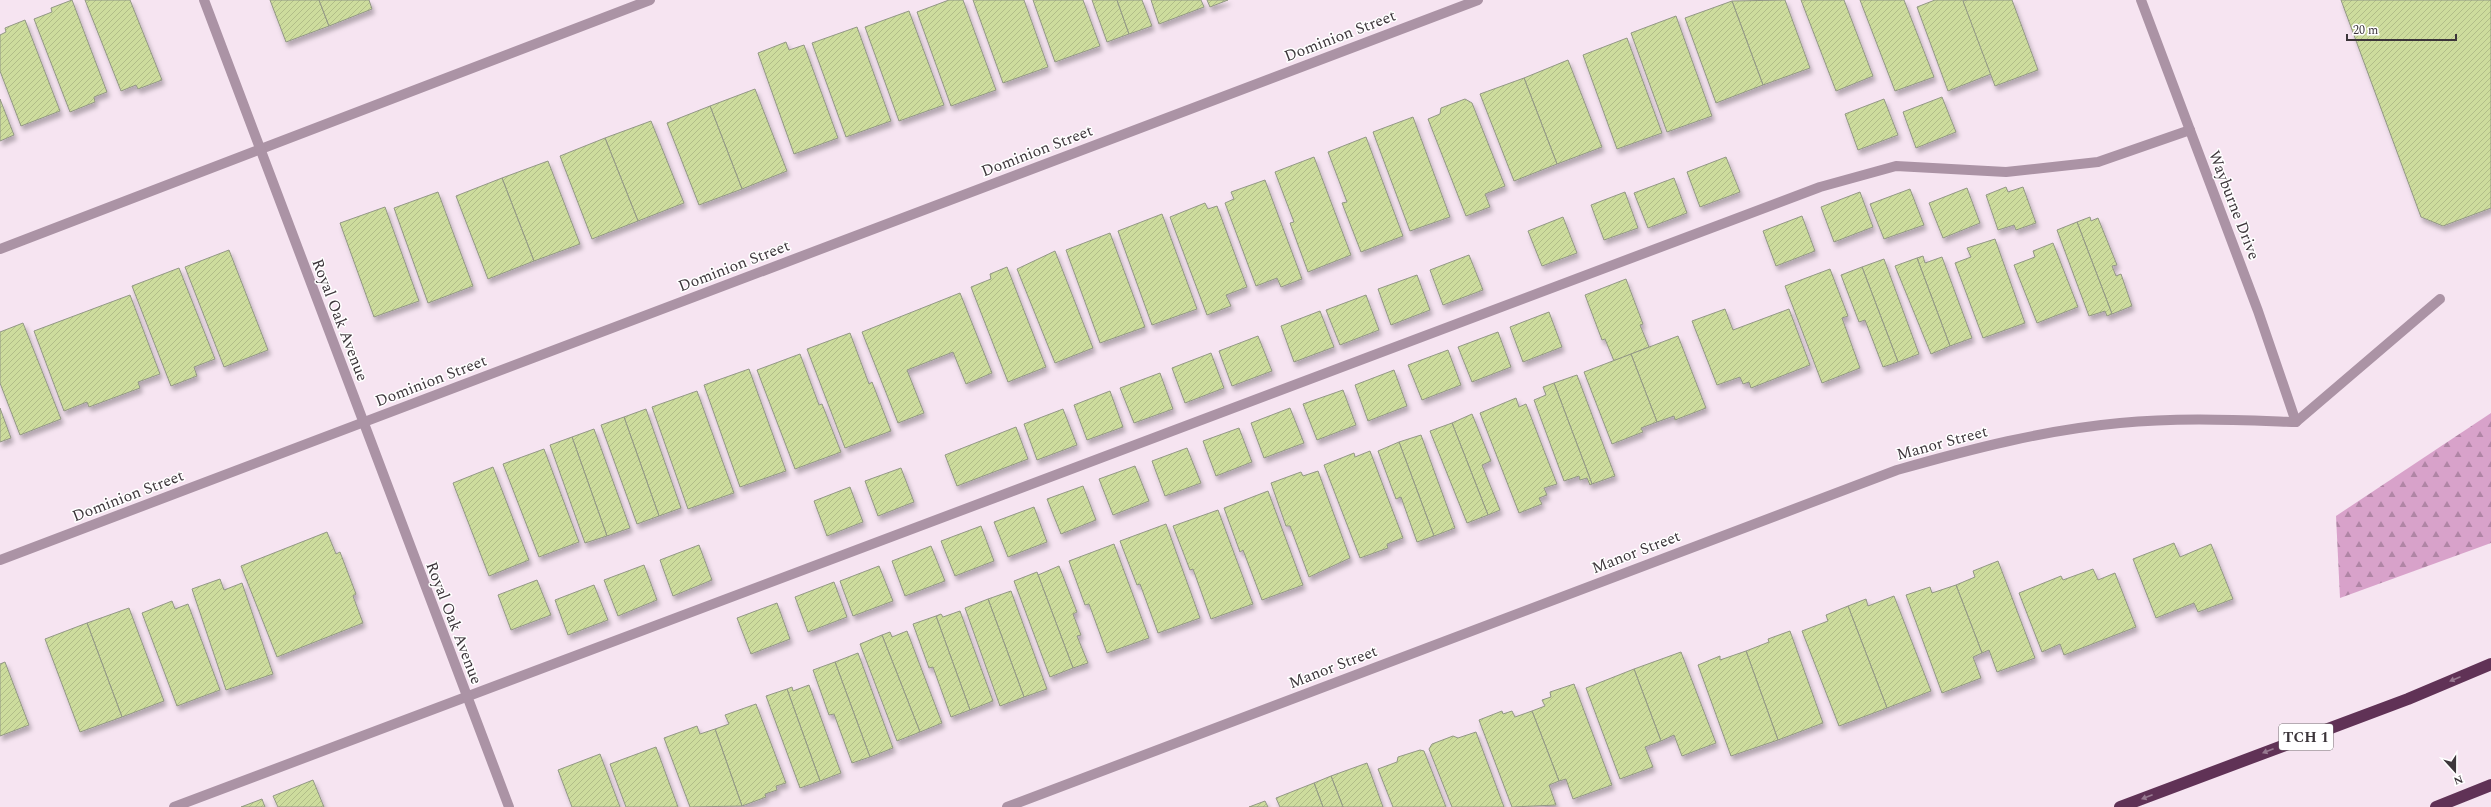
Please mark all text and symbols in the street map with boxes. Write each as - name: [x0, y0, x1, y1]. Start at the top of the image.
- street label: Dominion Street: [1281, 4, 1400, 68]
- scale bar: [2347, 16, 2456, 42]
- text: 20 m: [2353, 21, 2378, 40]
- street label: Dominion Street: [978, 119, 1097, 183]
- street label: Wayburne Drive: [2202, 147, 2266, 263]
- street label: Dominion Street: [675, 234, 794, 298]
- street label: Royal Oak Avenue: [306, 255, 374, 385]
- street label: Dominion Street: [372, 349, 491, 413]
- street label: Manor Street: [1894, 419, 1991, 467]
- street label: Dominion Street: [69, 464, 188, 528]
- street label: Manor Street: [1588, 524, 1684, 580]
- street label: Royal Oak Avenue: [420, 558, 488, 688]
- street label: Manor Street: [1285, 639, 1381, 695]
- one-way arrow: [2449, 676, 2461, 683]
- road number: TCH 1: [2279, 724, 2333, 750]
- one-way arrow: [2262, 749, 2274, 755]
- north arrow: [2435, 751, 2475, 791]
- text: N: [2451, 770, 2466, 789]
- one-way arrow: [2140, 795, 2152, 801]

